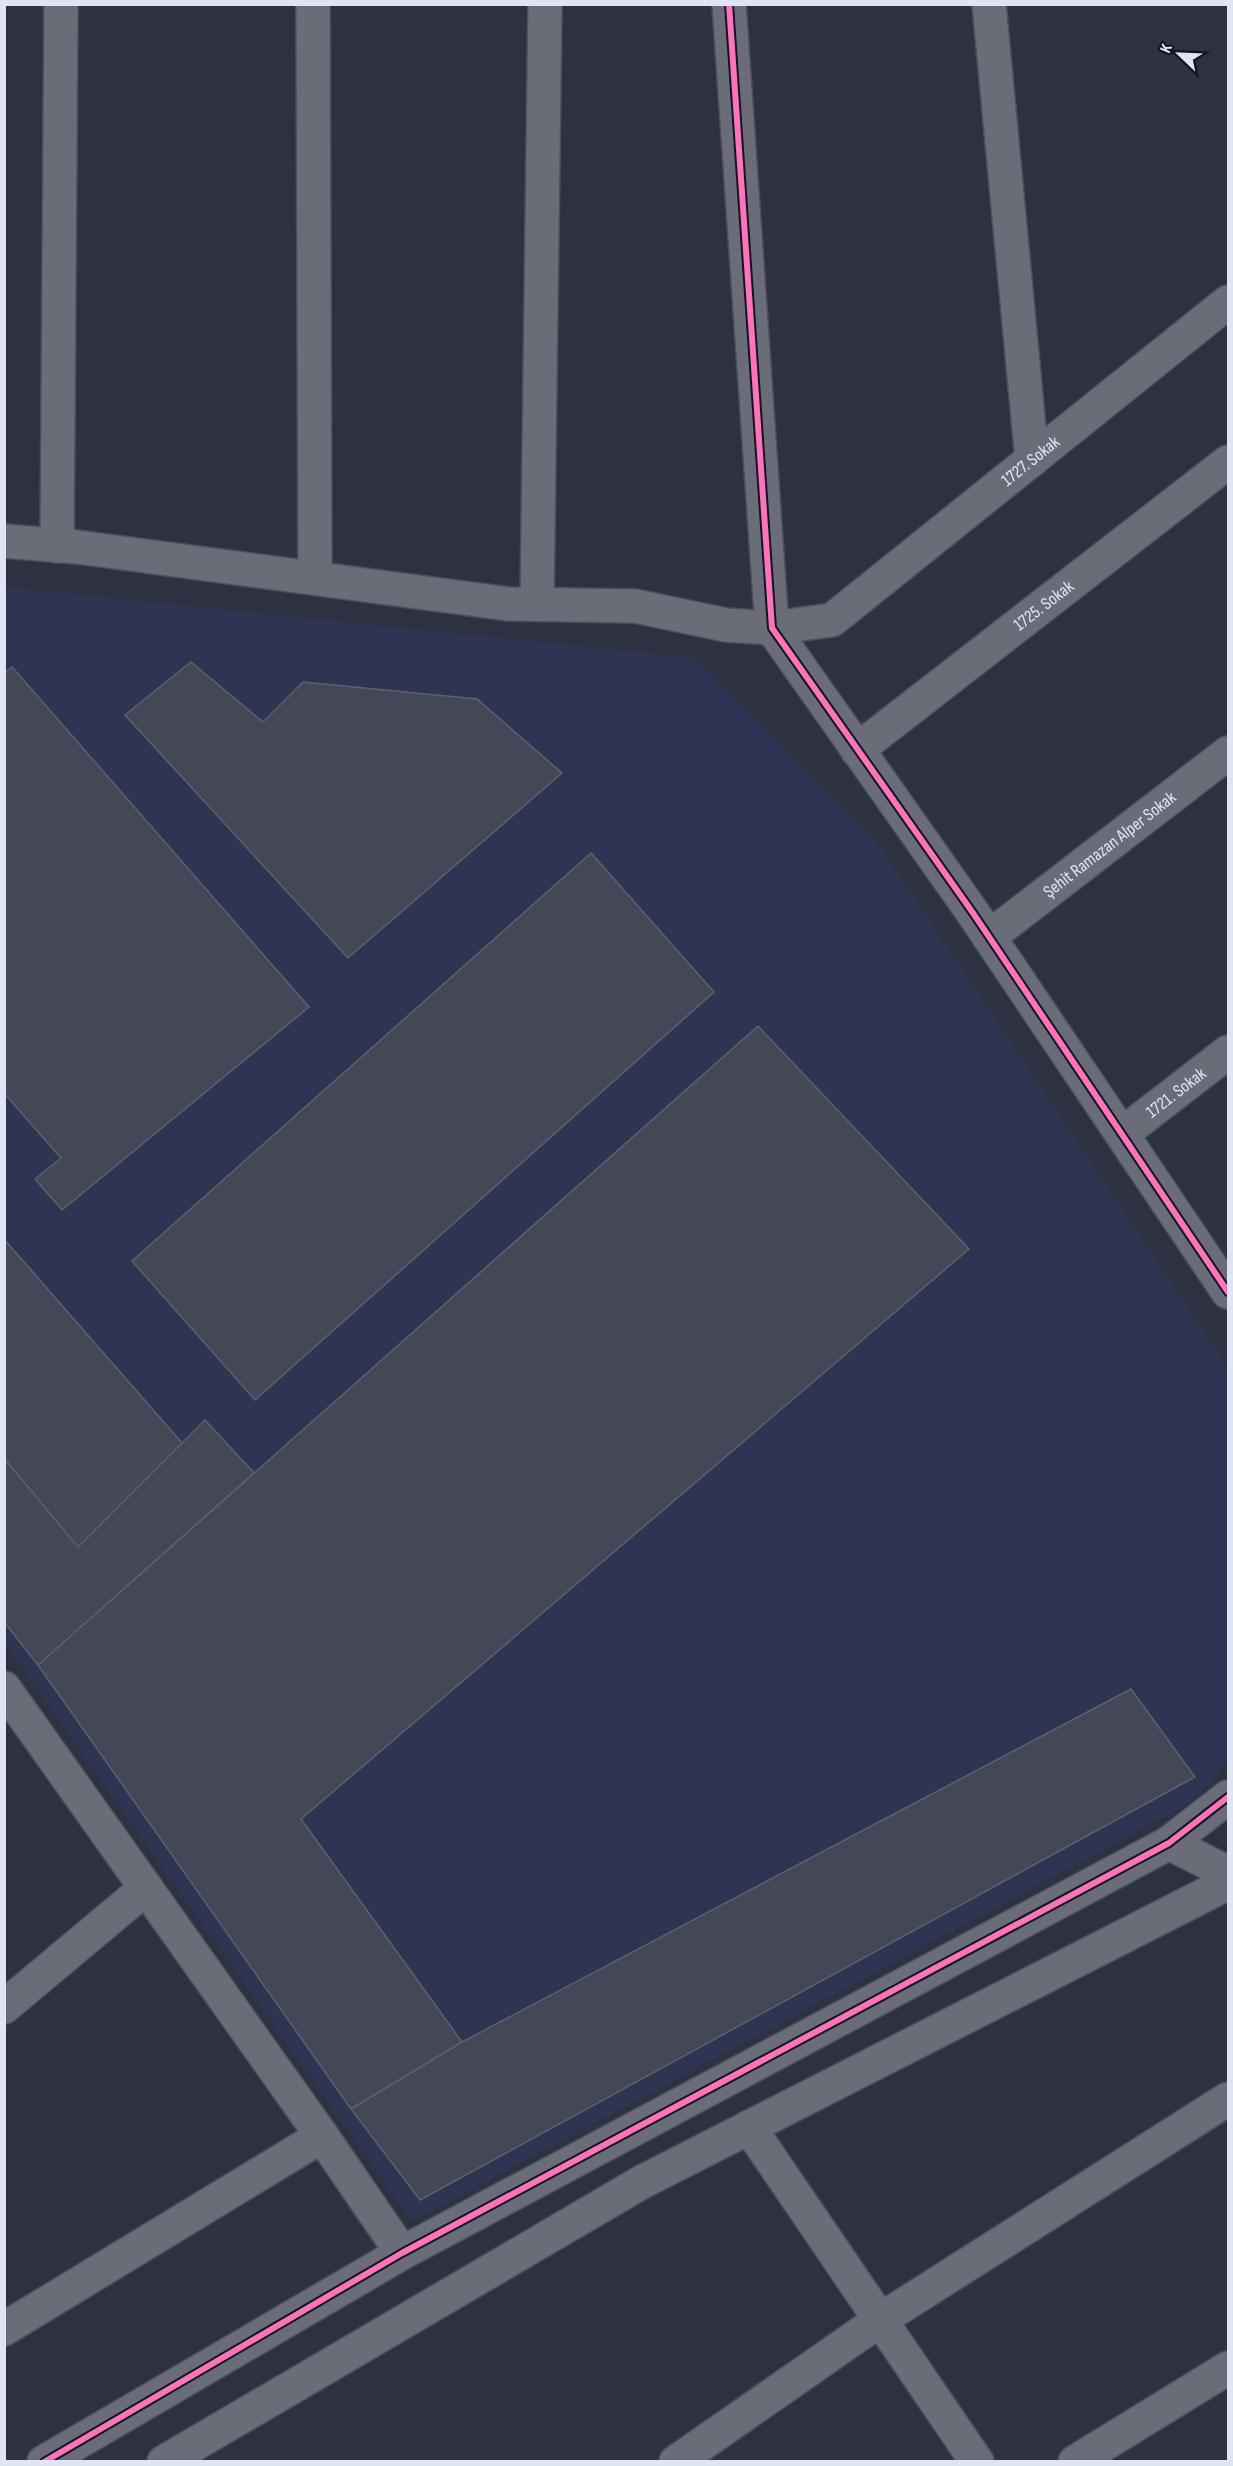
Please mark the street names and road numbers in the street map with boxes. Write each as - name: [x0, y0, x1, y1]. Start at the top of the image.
- street label: 1727. Sokak: [997, 431, 1064, 491]
- street label: 1725. Sokak: [1010, 576, 1078, 636]
- street label: Şehit Ramazan Alper Sokak: [1039, 787, 1180, 902]
- street label: 1721. Sokak: [1142, 1063, 1210, 1122]

